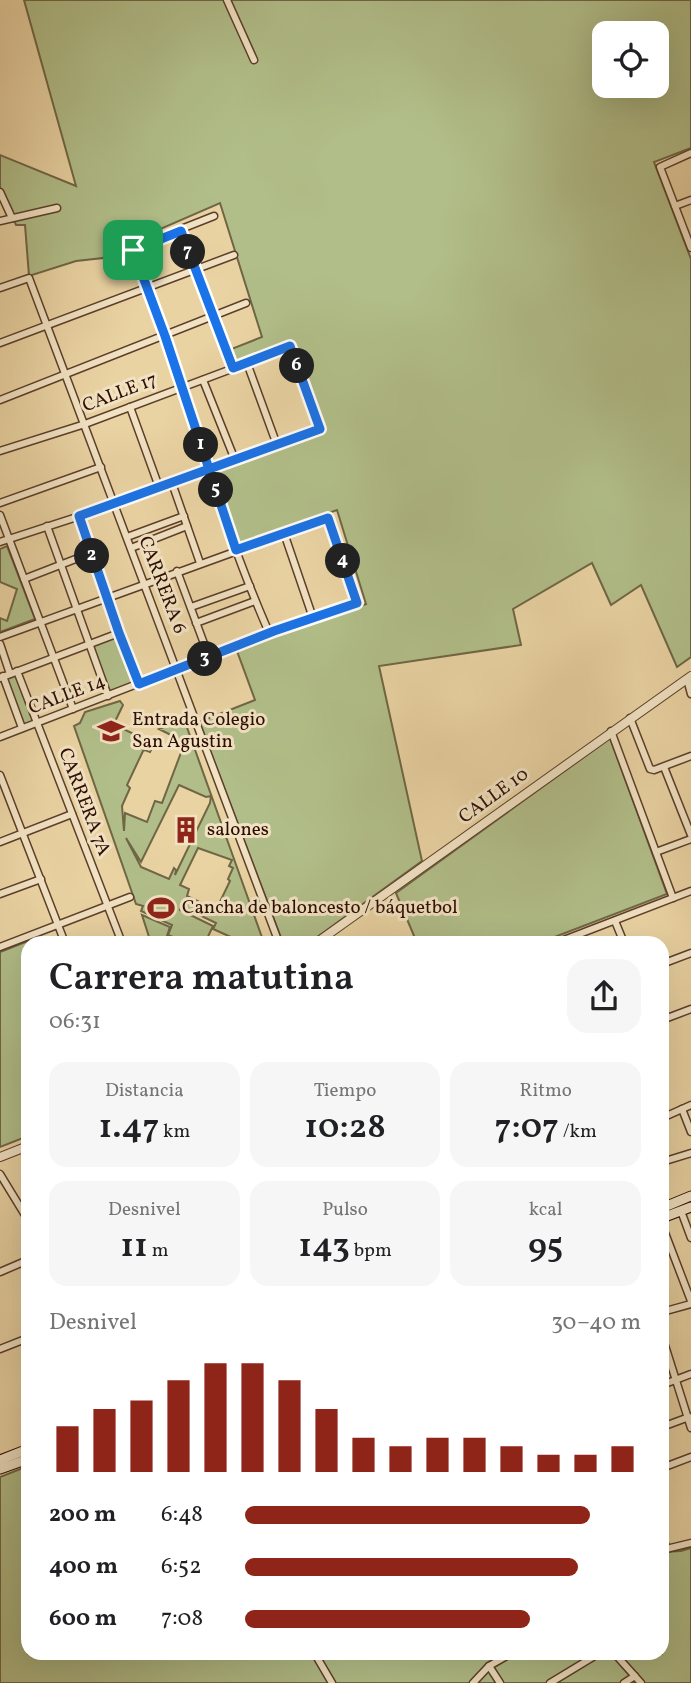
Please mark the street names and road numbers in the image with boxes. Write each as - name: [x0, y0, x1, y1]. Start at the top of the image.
- street label: CALLE 17: [79, 367, 161, 419]
- street label: CARRERA 6: [131, 532, 193, 638]
- street label: CALLE 14: [25, 668, 109, 722]
- street label: CARRERA 7A: [51, 744, 117, 860]
- street label: CALLE 10: [454, 762, 534, 830]

